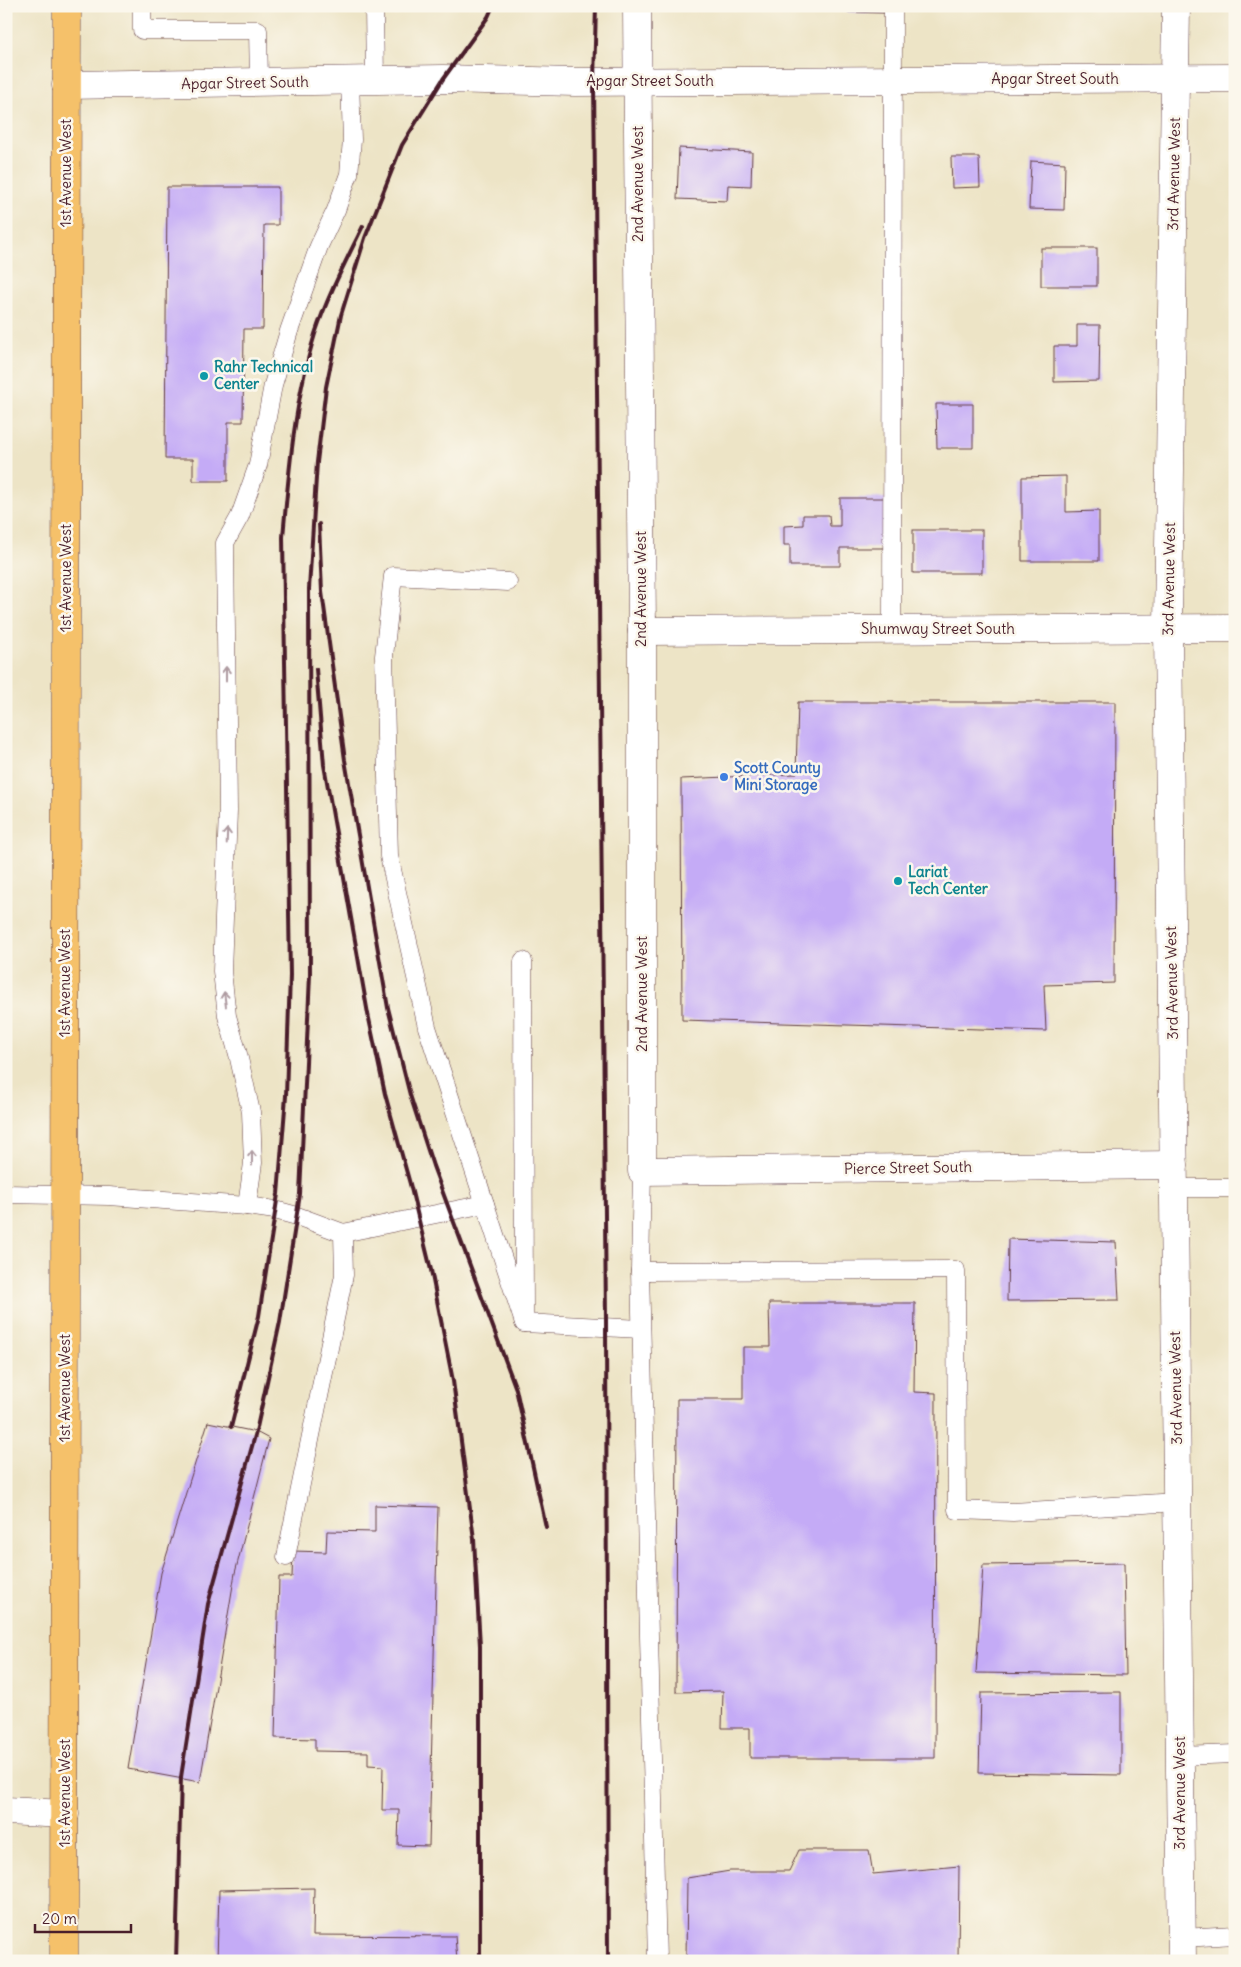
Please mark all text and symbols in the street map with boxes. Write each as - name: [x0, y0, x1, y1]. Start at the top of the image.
- street label: Apgar Street South: [991, 69, 1119, 88]
- street label: Apgar Street South: [586, 71, 714, 90]
- street label: Apgar Street South: [181, 72, 309, 93]
- street label: 3rd Avenue West: [1163, 117, 1184, 231]
- street label: 1st Avenue West: [56, 119, 75, 227]
- street label: 2nd Avenue West: [628, 126, 647, 242]
- place label: Rahr Technical Center: [214, 357, 313, 393]
- marker: Rahr Technical Center: [198, 370, 210, 382]
- street label: 3rd Avenue West: [1158, 522, 1179, 636]
- street label: 1st Avenue West: [56, 524, 75, 632]
- street label: 2nd Avenue West: [631, 531, 650, 647]
- street label: Shumway Street South: [861, 619, 1015, 638]
- one-way arrow: [221, 666, 231, 682]
- place label: Scott County Mini Storage: [734, 758, 821, 795]
- marker: Scott County Mini Storage: [718, 771, 730, 783]
- one-way arrow: [222, 829, 231, 845]
- place label: Lariat Tech Center: [908, 862, 989, 898]
- marker: Lariat Tech Center: [892, 875, 904, 887]
- street label: 3rd Avenue West: [1161, 926, 1182, 1040]
- street label: 1st Avenue West: [55, 929, 74, 1037]
- street label: 2nd Avenue West: [632, 936, 651, 1052]
- one-way arrow: [220, 991, 230, 1007]
- one-way arrow: [247, 1150, 257, 1166]
- street label: Pierce Street South: [844, 1157, 973, 1178]
- street label: 3rd Avenue West: [1165, 1331, 1186, 1445]
- street label: 1st Avenue West: [55, 1334, 74, 1442]
- street label: 3rd Avenue West: [1170, 1736, 1189, 1850]
- street label: 1st Avenue West: [55, 1739, 74, 1847]
- scale bar: [35, 1902, 131, 1934]
- text: 20 m: [42, 1909, 77, 1928]

